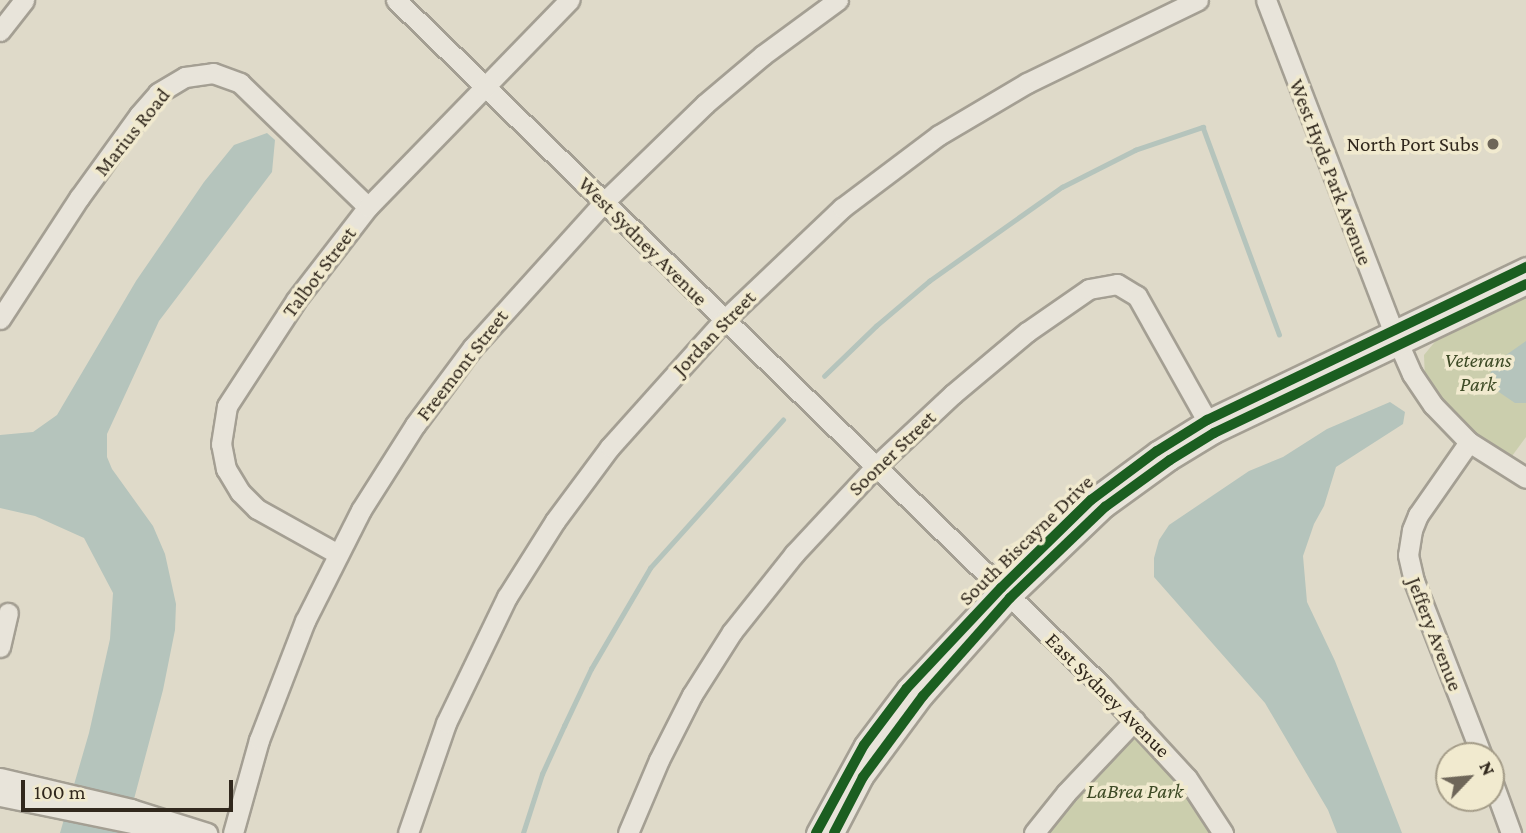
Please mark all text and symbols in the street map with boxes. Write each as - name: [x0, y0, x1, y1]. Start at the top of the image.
- street label: West Hyde Park Avenue: [1284, 75, 1378, 269]
- street label: Marius Road: [89, 83, 175, 181]
- place label: North Port Subs: [1346, 131, 1479, 157]
- marker: North Port Subs: [1485, 136, 1501, 152]
- street label: West Sydney Avenue: [573, 171, 713, 311]
- street label: Talbot Street: [277, 222, 361, 322]
- street label: Jordan Street: [667, 285, 761, 381]
- street label: Freemont Street: [411, 304, 513, 426]
- park label: Veterans Park: [1444, 347, 1512, 397]
- street label: Sooner Street: [843, 405, 941, 501]
- street label: South Biscayne Drive: [954, 469, 1098, 611]
- street label: Jeffery Avenue: [1402, 573, 1468, 695]
- street label: East Sydney Avenue: [1040, 627, 1176, 763]
- north arrow: [1435, 742, 1505, 812]
- text: N: [1475, 758, 1500, 779]
- scale bar: [24, 766, 236, 810]
- park label: LaBrea Park: [1087, 778, 1183, 804]
- text: 100 m: [34, 780, 86, 804]

